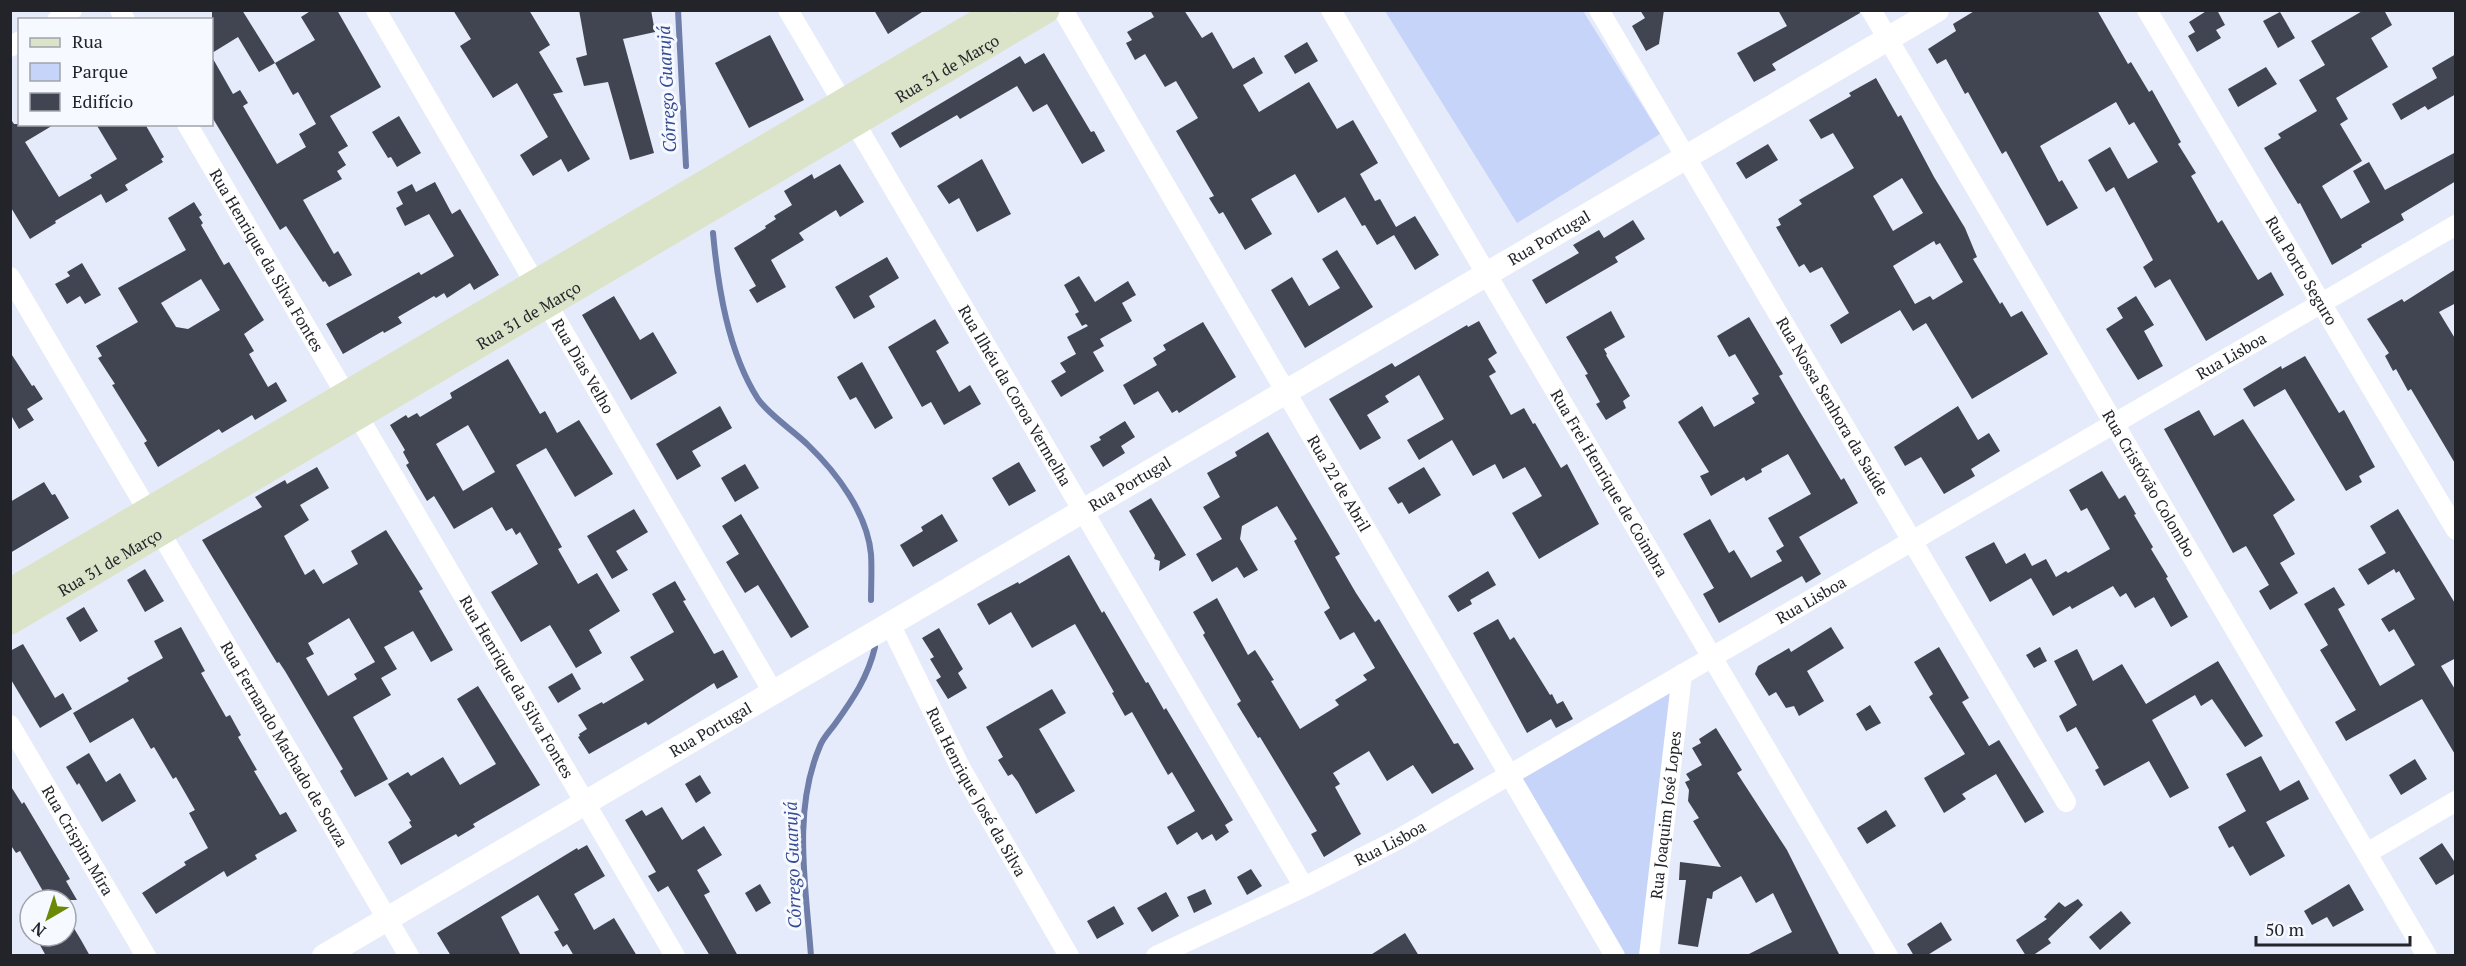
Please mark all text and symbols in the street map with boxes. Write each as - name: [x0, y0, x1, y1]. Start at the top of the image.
- legend: [18, 18, 213, 126]
- water label: Córrego Guarujá: [651, 24, 681, 153]
- text: Rua: [72, 29, 103, 53]
- street label: Rua 31 de Março: [891, 29, 1003, 108]
- text: Parque: [72, 59, 128, 83]
- text: Edifício: [72, 89, 133, 113]
- street label: Rua Henrique da Silva Fontes: [205, 165, 329, 356]
- street label: Rua Portugal: [1504, 205, 1594, 270]
- street label: Rua Porto Seguro: [2261, 212, 2343, 329]
- street label: Rua 31 de Março: [472, 276, 585, 354]
- street label: Rua Ilhéu da Coroa Vermelha: [953, 301, 1077, 490]
- street label: Rua Nossa Senhora da Saúde: [1771, 313, 1894, 500]
- street label: Rua Dias Velho: [547, 314, 620, 418]
- street label: Rua Lisboa: [2192, 327, 2270, 385]
- street label: Rua Frei Henrique de Coimbra: [1546, 385, 1673, 581]
- street label: Rua Cristóvão Colombo: [2097, 406, 2201, 561]
- street label: Rua 22 de Abril: [1302, 431, 1376, 536]
- street label: Rua Portugal: [1084, 451, 1175, 516]
- street label: Rua 31 de Março: [54, 523, 166, 601]
- street label: Rua Lisboa: [1772, 571, 1850, 629]
- street label: Rua Henrique da Silva Fontes: [455, 591, 579, 782]
- street label: Rua Fernando Machado de Souza: [216, 637, 354, 851]
- street label: Rua Portugal: [665, 697, 756, 762]
- street label: Rua Henrique José da Silva: [921, 704, 1032, 881]
- street label: Rua Joaquim José Lopes: [1645, 730, 1686, 900]
- street label: Rua Crispim Mira: [37, 781, 119, 900]
- water label: Córrego Guarujá: [778, 801, 806, 929]
- street label: Rua Lisboa: [1351, 815, 1430, 871]
- north arrow: [18, 888, 78, 948]
- scale bar: [2256, 909, 2410, 947]
- text: N: [27, 917, 50, 942]
- text: 50 m: [2265, 917, 2305, 941]

